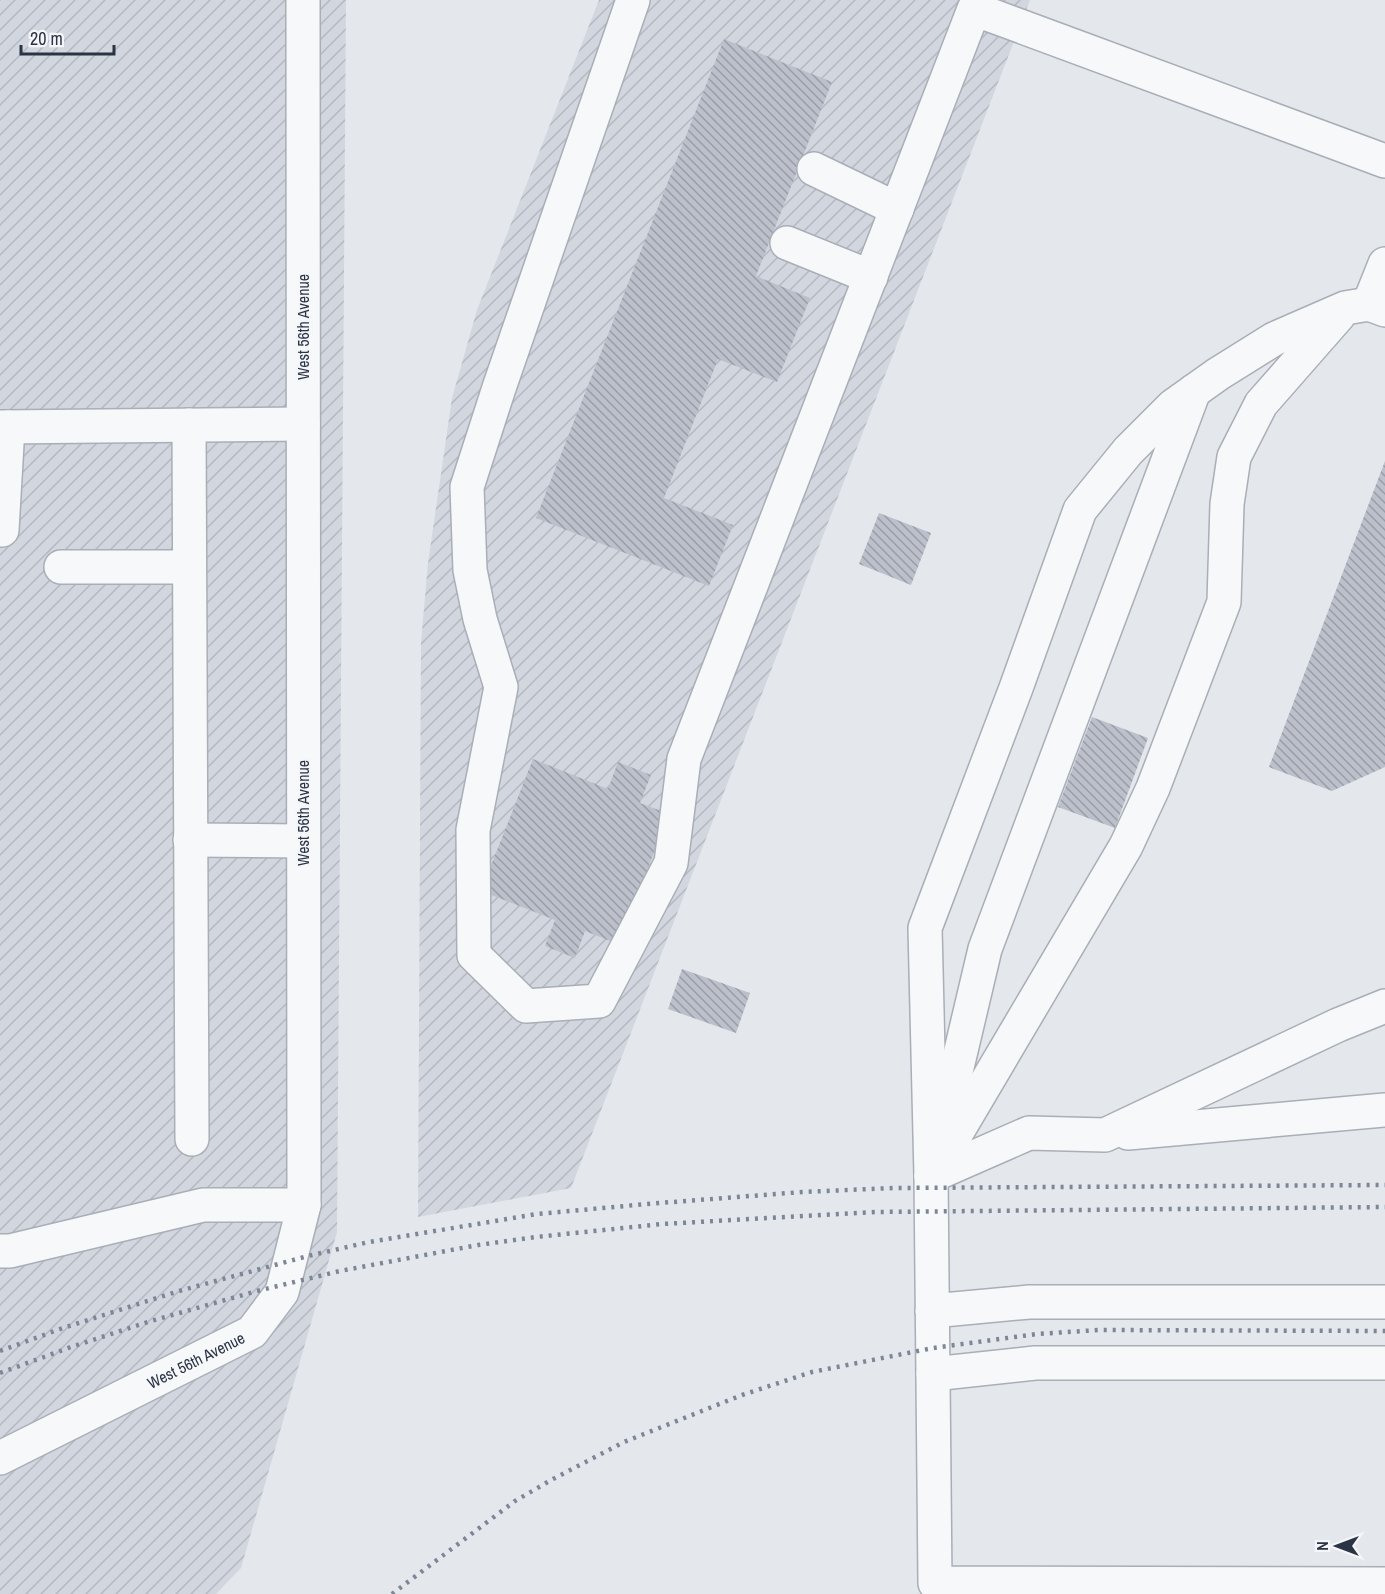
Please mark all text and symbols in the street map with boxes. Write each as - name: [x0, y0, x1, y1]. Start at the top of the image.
- scale bar: [21, 18, 114, 56]
- text: 20 m: [30, 26, 63, 51]
- street label: West 56th Avenue: [292, 274, 314, 380]
- street label: West 56th Avenue: [292, 760, 314, 866]
- street label: West 56th Avenue: [144, 1326, 248, 1394]
- north arrow: [1307, 1516, 1367, 1576]
- text: N: [1311, 1541, 1333, 1551]

